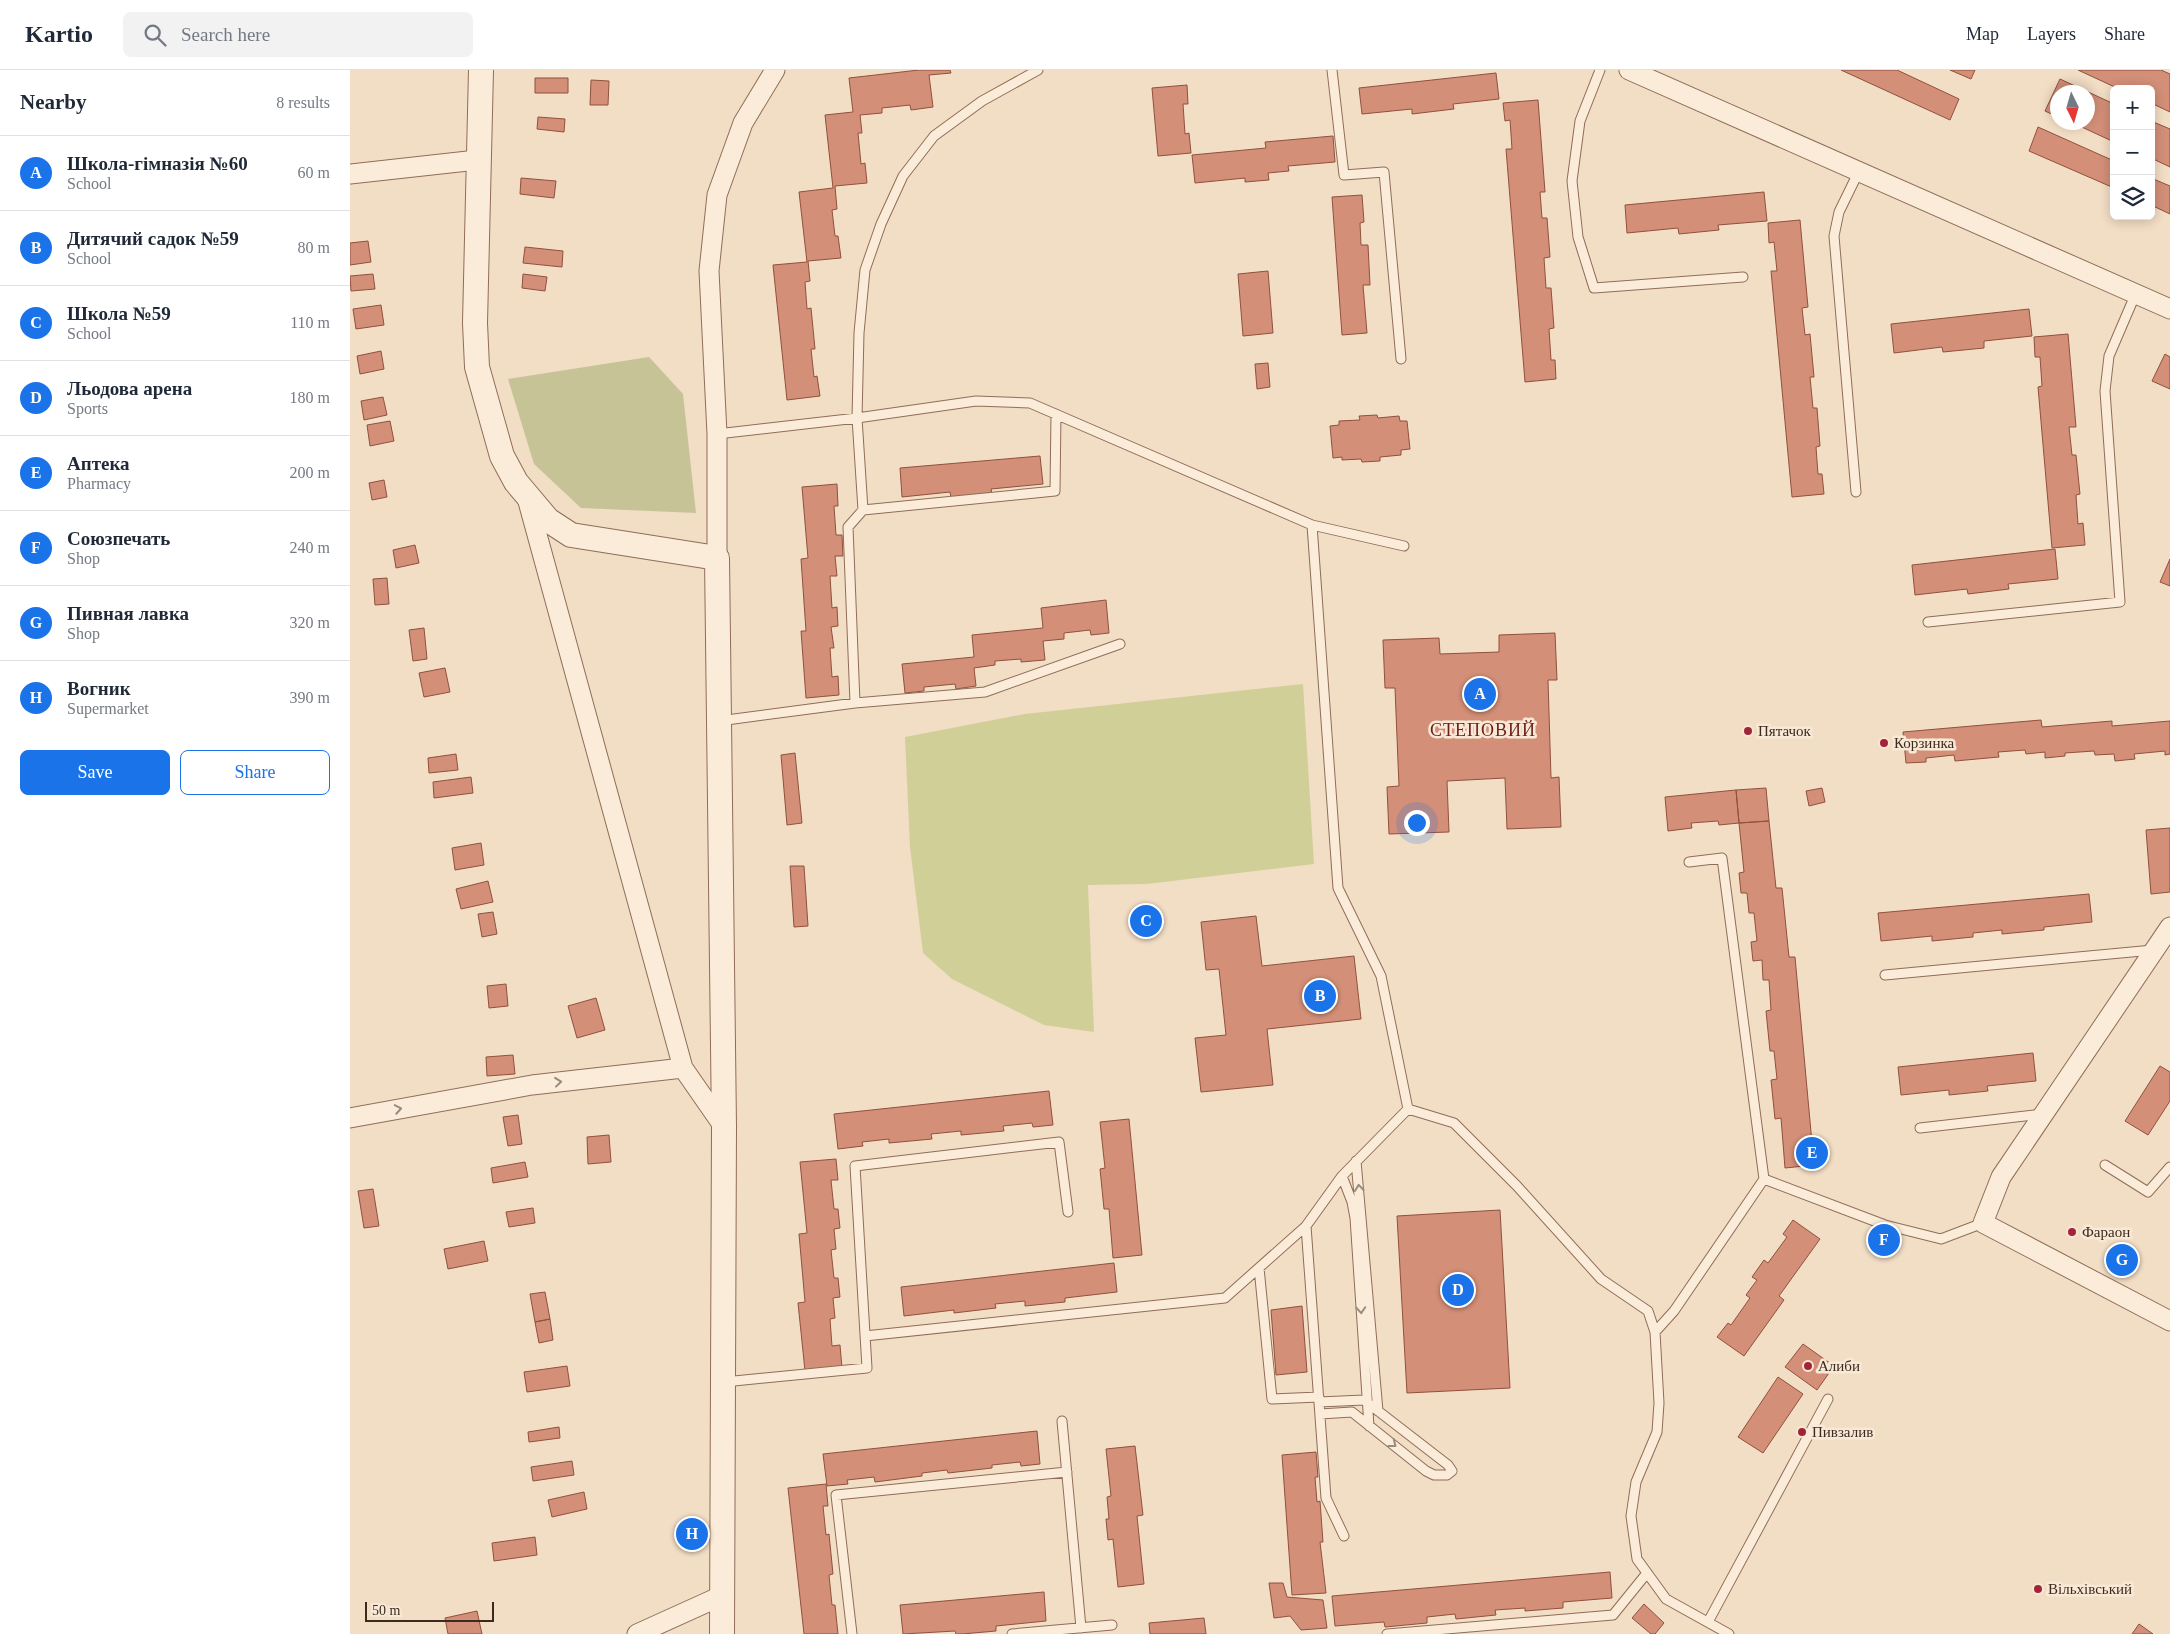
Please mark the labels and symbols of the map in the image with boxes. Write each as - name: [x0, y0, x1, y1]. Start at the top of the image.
- north arrow: [2050, 85, 2095, 130]
- pin: A: [1464, 675, 1496, 713]
- district label: СТЕПОВИЙ: [1430, 720, 1536, 740]
- place label: Пятачок: [1758, 723, 1812, 739]
- marker: Пятачок: [1742, 725, 1754, 737]
- place label: Корзинка: [1894, 735, 1954, 751]
- marker: Корзинка: [1878, 737, 1890, 749]
- your location: [1404, 810, 1430, 836]
- pin: C: [1130, 902, 1162, 940]
- pin: B: [1304, 977, 1336, 1015]
- one-way arrow: [555, 1077, 563, 1088]
- one-way arrow: [394, 1104, 402, 1115]
- pin: E: [1796, 1134, 1828, 1172]
- one-way arrow: [1354, 1183, 1365, 1191]
- pin: F: [1868, 1221, 1900, 1259]
- place label: Фараон: [2082, 1224, 2130, 1240]
- marker: Фараон: [2066, 1226, 2078, 1238]
- pin: G: [2106, 1241, 2138, 1279]
- pin: D: [1442, 1271, 1474, 1309]
- one-way arrow: [1356, 1306, 1367, 1314]
- place label: Алиби: [1818, 1358, 1860, 1374]
- marker: Алиби: [1802, 1360, 1814, 1372]
- place label: Пивзалив: [1812, 1424, 1873, 1440]
- marker: Пивзалив: [1796, 1426, 1808, 1438]
- one-way arrow: [1387, 1439, 1396, 1448]
- pin: H: [676, 1515, 708, 1553]
- place label: Вільхівський: [2048, 1581, 2132, 1597]
- marker: Вільхівський: [2032, 1583, 2044, 1595]
- scale bar: [365, 1599, 494, 1622]

